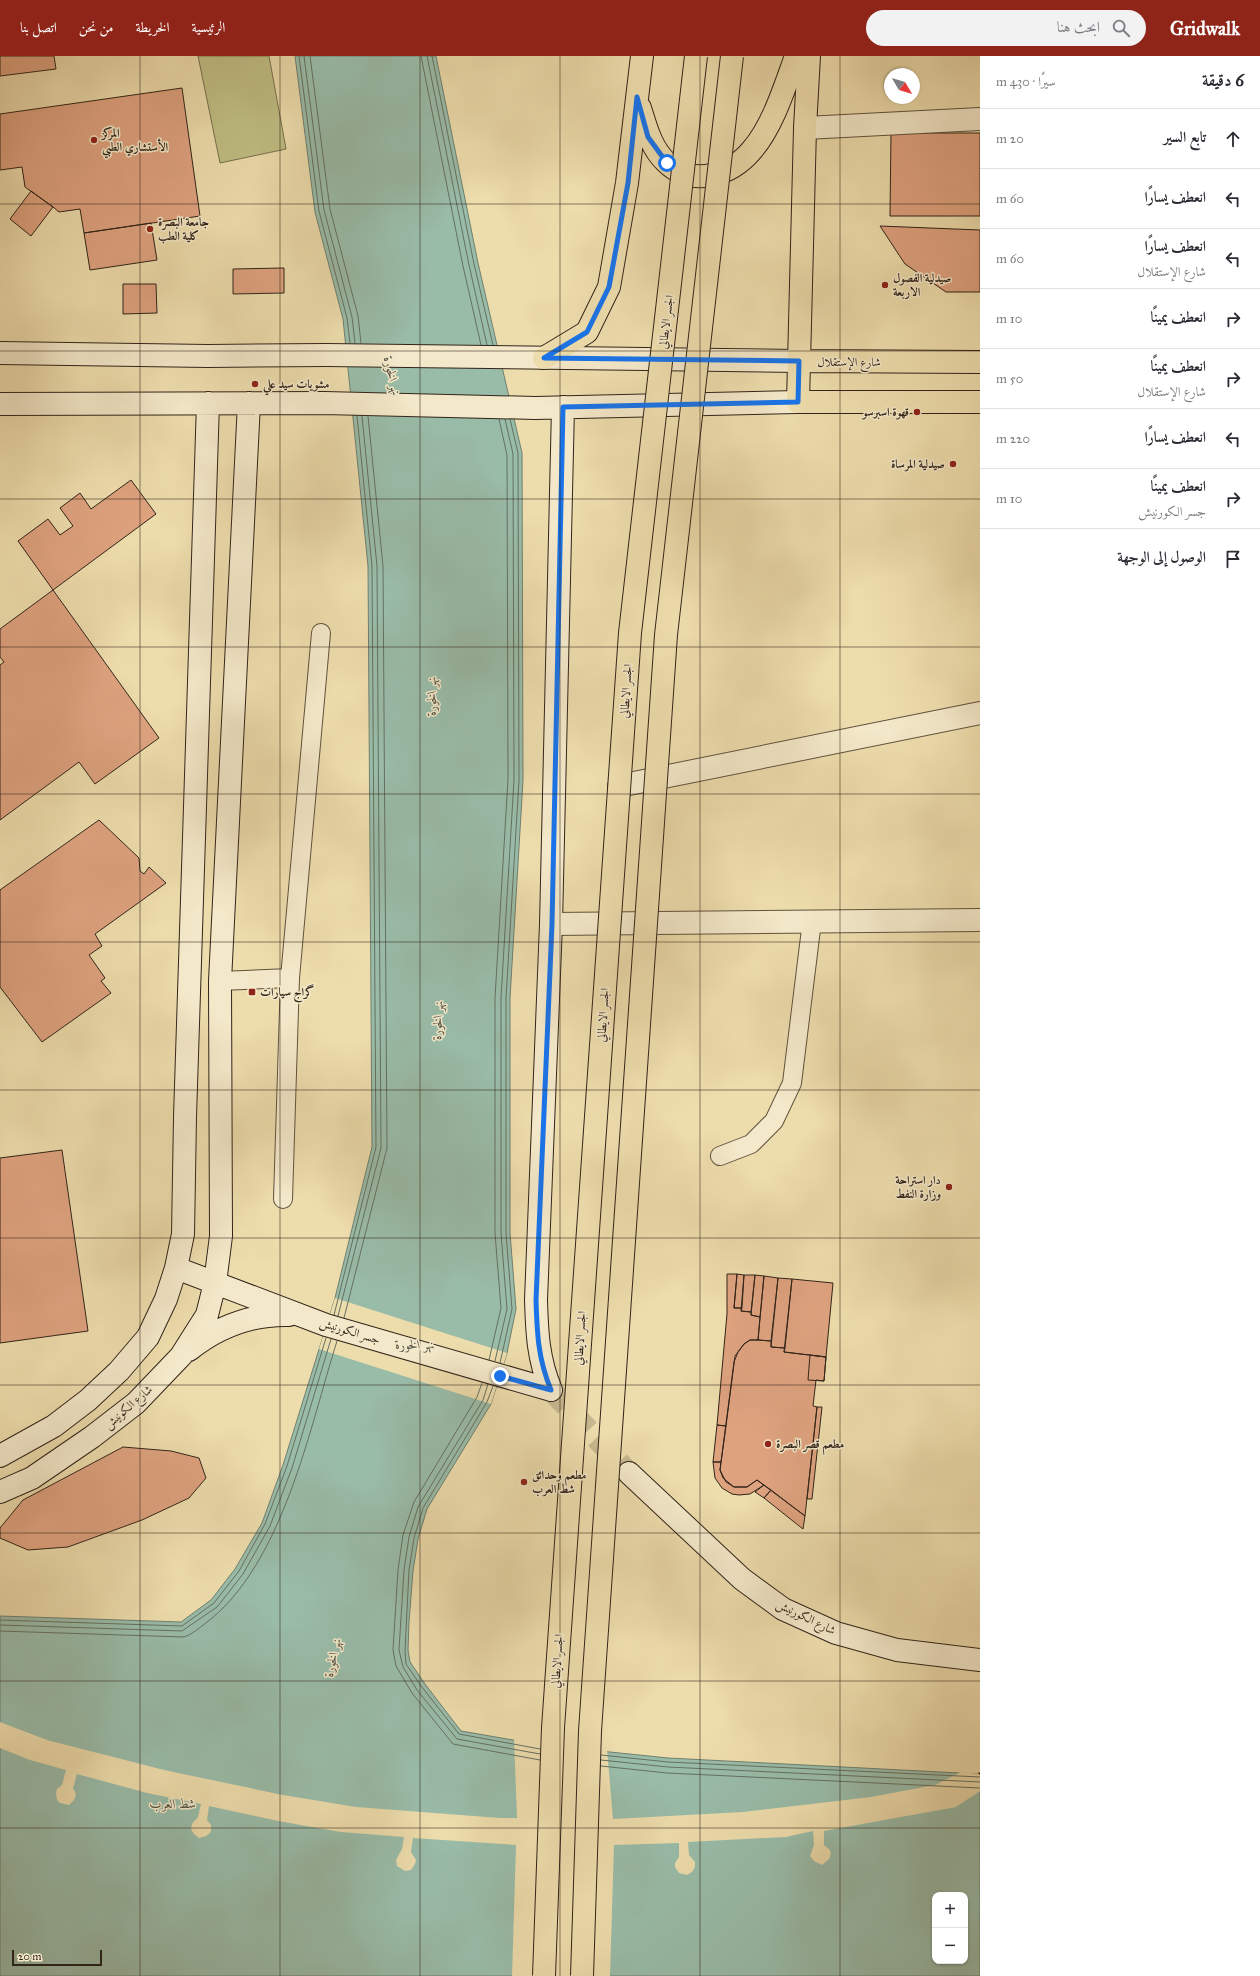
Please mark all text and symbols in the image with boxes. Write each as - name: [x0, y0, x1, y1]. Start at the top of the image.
- search box: [866, 10, 1146, 46]
- icon: search: [1110, 17, 1132, 39]
- text: Gridwalk: [1170, 17, 1240, 40]
- text: ابحث هنا: [1057, 18, 1100, 36]
- text: اتصل بنا: [20, 19, 57, 36]
- text: من نحن: [79, 19, 114, 36]
- text: الخريطة: [136, 19, 170, 36]
- text: الرئيسية: [192, 19, 225, 36]
- north arrow: [884, 68, 920, 104]
- text: 6 دقيقة: [1202, 70, 1244, 91]
- text: سيرًا · 430 m: [996, 74, 1056, 90]
- place label: المركز الأستشاري الطبي: [100, 126, 169, 159]
- text: تابع السير: [1164, 128, 1206, 146]
- icon: ahead: [1222, 128, 1244, 150]
- text: 20 m: [996, 131, 1024, 147]
- marker: المركز الأستشاري الطبي: [89, 135, 99, 145]
- route start: [658, 154, 676, 172]
- text: انعطف يسارًا: [1144, 188, 1206, 206]
- icon: left: [1222, 188, 1244, 210]
- text: 60 m: [996, 191, 1024, 207]
- place label: جامعة البصرة كلية الطب: [158, 215, 209, 244]
- marker: جامعة البصرة كلية الطب: [145, 224, 155, 234]
- text: انعطف يسارًا: [1144, 237, 1206, 255]
- icon: left: [1222, 248, 1244, 270]
- text: 60 m: [996, 251, 1024, 267]
- text: شارع الإستقلال: [1137, 264, 1206, 280]
- place label: صيدلية الفصول الاربعة: [893, 271, 951, 299]
- marker: صيدلية الفصول الاربعة: [880, 280, 890, 290]
- street label: الجسر الايطالي: [656, 294, 679, 350]
- text: انعطف يمينًا: [1151, 308, 1206, 326]
- icon: right: [1222, 308, 1244, 330]
- text: 10 m: [996, 311, 1022, 327]
- water label: نهر الخورة: [380, 354, 404, 397]
- street label: شارع الإستقلال: [817, 355, 881, 373]
- text: انعطف يمينًا: [1151, 357, 1206, 375]
- icon: right: [1222, 368, 1244, 390]
- text: 50 m: [996, 371, 1023, 387]
- place label: مشويات سيد علي: [262, 377, 330, 396]
- marker: مشويات سيد علي: [250, 379, 260, 389]
- text: شارع الإستقلال: [1137, 384, 1206, 400]
- place label: قهوة اسبرسو: [861, 405, 909, 420]
- marker: قهوة اسبرسو: [912, 407, 922, 417]
- text: انعطف يسارًا: [1144, 428, 1206, 446]
- icon: left: [1222, 428, 1244, 450]
- text: 220 m: [996, 431, 1030, 447]
- place label: صيدلية المرساة: [891, 457, 945, 472]
- marker: صيدلية المرساة: [948, 459, 958, 469]
- text: انعطف يمينًا: [1151, 477, 1206, 495]
- icon: right: [1222, 488, 1244, 510]
- text: 10 m: [996, 491, 1022, 507]
- text: جسر الكورنيش: [1138, 504, 1206, 520]
- text: الوصول إلى الوجهة: [1117, 548, 1206, 566]
- icon: arrive: [1222, 548, 1244, 570]
- street label: الجسر الايطالي: [617, 663, 638, 719]
- water label: نهر الخورة: [424, 676, 440, 717]
- place label: گراج سيارات: [260, 984, 314, 1003]
- marker: گراج سيارات: [247, 987, 257, 997]
- street label: الجسر الايطالي: [594, 987, 615, 1043]
- water label: نهر الخورة: [429, 1000, 447, 1041]
- place label: دار استراحة وزارة النفط: [895, 1173, 941, 1201]
- marker: دار استراحة وزارة النفط: [944, 1182, 954, 1192]
- street label: الجسر الايطالي: [571, 1310, 592, 1366]
- street label: جسر الكورنيش: [317, 1315, 382, 1349]
- water label: نهر الخورة: [394, 1337, 435, 1353]
- route end: [491, 1367, 509, 1385]
- street label: شارع الكونيش: [101, 1382, 158, 1435]
- place label: مطعم قصر البصرة: [776, 1437, 845, 1455]
- marker: مطعم قصر البصرة: [763, 1439, 773, 1449]
- place label: مطعم وحدائق شط العرب: [532, 1468, 587, 1497]
- marker: مطعم وحدائق شط العرب: [519, 1477, 529, 1487]
- street label: شارع الكورنيش: [772, 1597, 838, 1641]
- street label: الجسر الايطالي: [548, 1633, 569, 1689]
- water label: نهر الخورة: [320, 1636, 345, 1679]
- water label: شط العرب: [150, 1796, 196, 1812]
- map controls: [932, 1892, 968, 1964]
- button: +: [932, 1892, 968, 1928]
- button: −: [932, 1928, 968, 1964]
- scale bar: [12, 1948, 102, 1967]
- text: 20 m: [18, 1950, 41, 1963]

